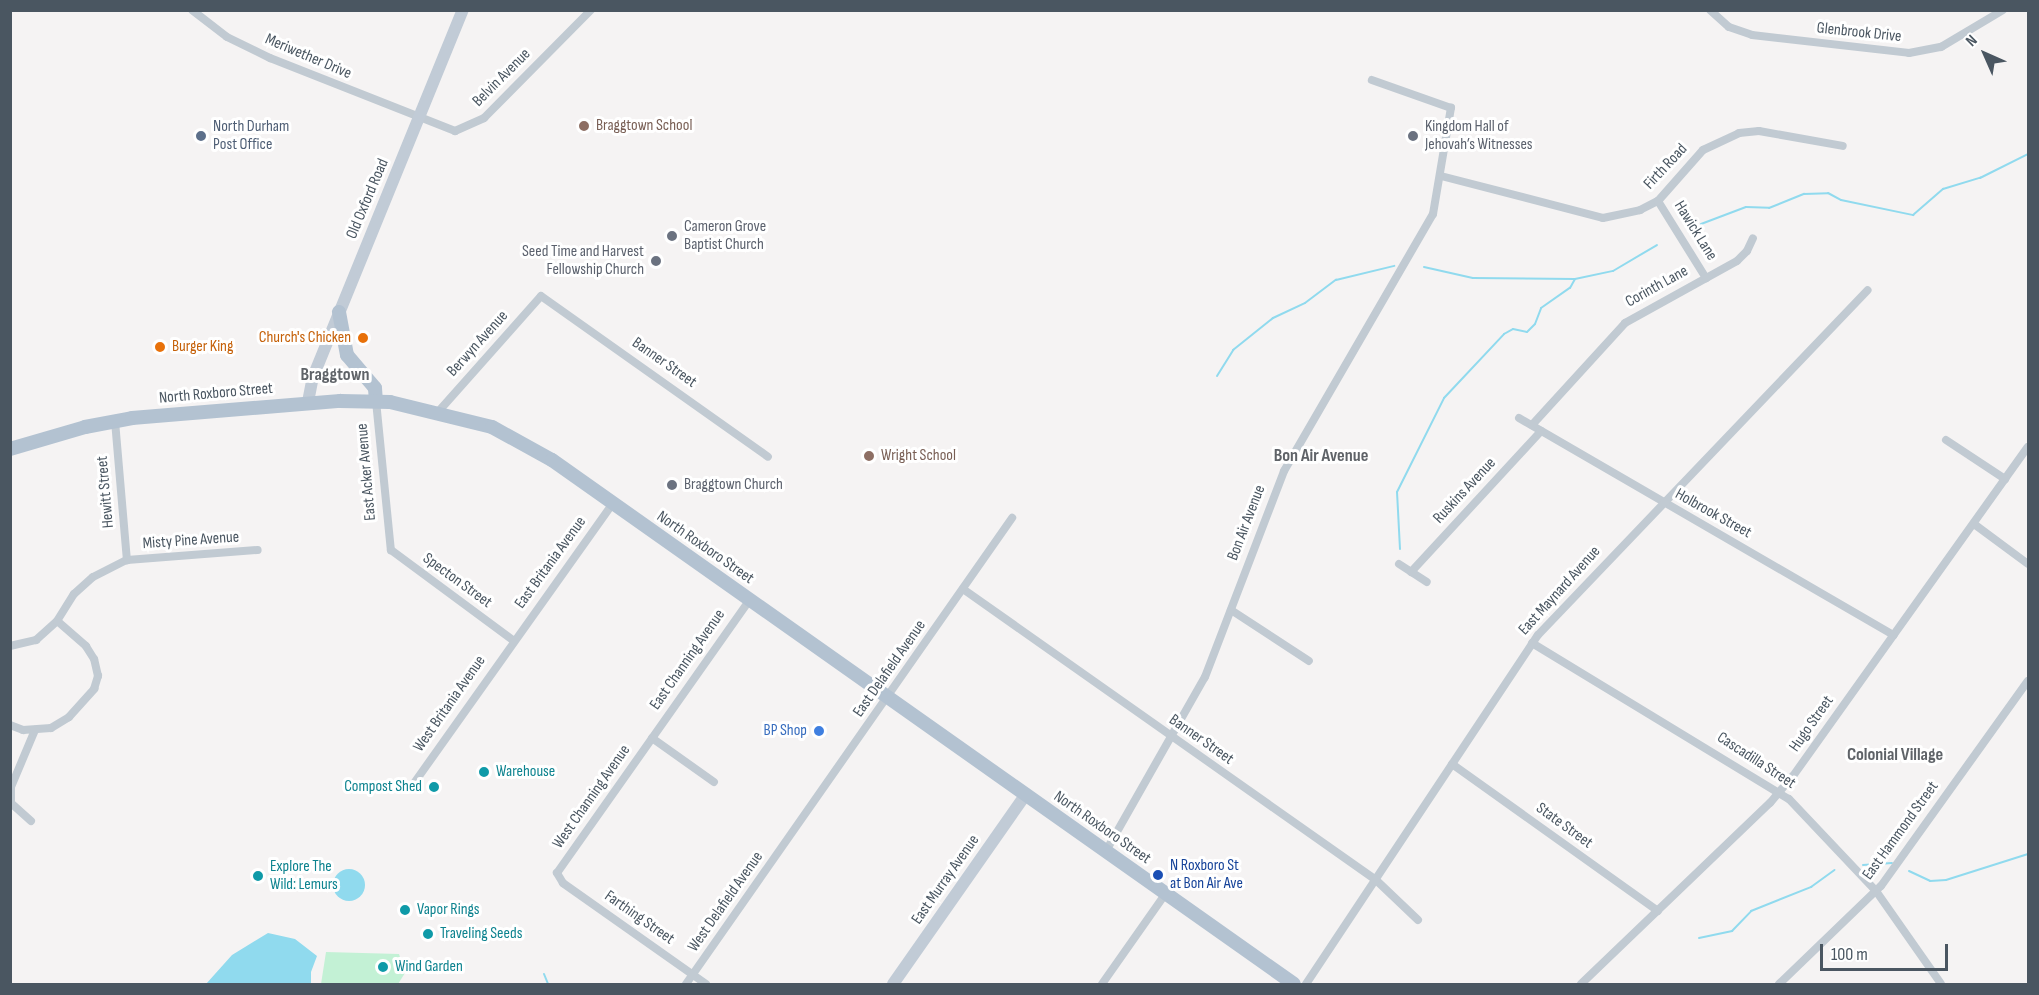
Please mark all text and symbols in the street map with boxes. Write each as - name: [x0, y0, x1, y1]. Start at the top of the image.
- street label: Glenbrook Drive: [1816, 19, 1902, 47]
- north arrow: [1955, 24, 2015, 84]
- street label: Meriwether Drive: [262, 30, 354, 84]
- text: N: [1962, 31, 1982, 51]
- street label: Belvin Avenue: [469, 45, 535, 111]
- place label: Braggtown School: [596, 116, 692, 136]
- place label: North Durham Post Office: [213, 117, 289, 155]
- place label: Kingdom Hall of Jehovah’s Witnesses: [1425, 117, 1533, 155]
- marker: Braggtown School: [577, 119, 591, 133]
- marker: North Durham Post Office: [194, 129, 208, 143]
- marker: Kingdom Hall of Jehovah’s Witnesses: [1406, 129, 1420, 143]
- street label: Firth Road: [1640, 140, 1692, 194]
- street label: Old Oxford Road: [343, 156, 393, 242]
- street label: Hawick Lane: [1669, 198, 1721, 264]
- place label: Cameron Grove Baptist Church: [684, 217, 766, 255]
- marker: Cameron Grove Baptist Church: [665, 229, 679, 243]
- place label: Seed Time and Harvest Fellowship Church: [522, 242, 644, 280]
- marker: Seed Time and Harvest Fellowship Church: [649, 254, 663, 268]
- street label: Corinth Lane: [1622, 262, 1692, 312]
- street label: Berwyn Avenue: [443, 307, 513, 381]
- place label: Church's Chicken: [259, 328, 351, 348]
- marker: Church's Chicken: [356, 331, 370, 345]
- street label: Banner Street: [628, 334, 700, 392]
- place label: Burger King: [172, 337, 233, 357]
- marker: Burger King: [153, 340, 167, 354]
- district label: Braggtown: [300, 364, 370, 386]
- street label: North Roxboro Street: [158, 379, 274, 409]
- street label: East Acker Avenue: [353, 423, 381, 521]
- district label: Bon Air Avenue: [1274, 445, 1368, 467]
- place label: Wright School: [881, 446, 956, 466]
- marker: Wright School: [862, 449, 876, 463]
- street label: Ruskins Avenue: [1430, 454, 1500, 528]
- street label: Hewitt Street: [93, 455, 119, 529]
- place label: Braggtown Church: [684, 475, 783, 495]
- marker: Braggtown Church: [665, 478, 679, 492]
- street label: Bon Air Avenue: [1224, 483, 1270, 563]
- street label: Holbrook Street: [1671, 485, 1755, 543]
- street label: North Roxboro Street: [653, 507, 757, 589]
- street label: East Britania Avenue: [511, 513, 591, 613]
- street label: Misty Pine Avenue: [142, 528, 240, 554]
- street label: East Maynard Avenue: [1515, 543, 1605, 639]
- street label: Specton Street: [419, 550, 495, 612]
- street label: East Channing Avenue: [646, 606, 730, 714]
- street label: East Delafield Avenue: [849, 617, 931, 721]
- street label: West Britania Avenue: [410, 652, 490, 756]
- street label: Hugo Street: [1786, 692, 1838, 756]
- street label: Banner Street: [1165, 711, 1237, 769]
- place label: BP Shop: [764, 721, 807, 741]
- marker: BP Shop: [812, 724, 826, 738]
- street label: Cascadilla Street: [1713, 728, 1799, 794]
- street label: West Channing Avenue: [549, 741, 635, 853]
- district label: Colonial Village: [1847, 744, 1943, 766]
- place label: Warehouse: [496, 762, 555, 782]
- marker: Warehouse: [477, 765, 491, 779]
- place label: Compost Shed: [344, 777, 422, 797]
- street label: East Hammond Street: [1859, 778, 1943, 884]
- marker: Compost Shed: [427, 780, 441, 794]
- street label: North Roxboro Street: [1050, 787, 1154, 869]
- street label: State Street: [1532, 799, 1596, 853]
- street label: East Murray Avenue: [908, 832, 984, 928]
- street label: West Delafield Avenue: [684, 848, 768, 956]
- place label: N Roxboro St at Bon Air Ave: [1170, 856, 1243, 894]
- place label: Explore The Wild: Lemurs: [270, 857, 338, 895]
- marker: N Roxboro St at Bon Air Ave: [1151, 868, 1165, 882]
- marker: Explore The Wild: Lemurs: [251, 869, 265, 883]
- street label: Farthing Street: [600, 887, 678, 949]
- place label: Vapor Rings: [417, 900, 480, 920]
- marker: Vapor Rings: [398, 903, 412, 917]
- place label: Traveling Seeds: [440, 924, 522, 944]
- marker: Traveling Seeds: [421, 927, 435, 941]
- scale bar: [1823, 932, 1950, 970]
- text: 100 m: [1831, 944, 1868, 965]
- place label: Wind Garden: [395, 957, 463, 977]
- marker: Wind Garden: [376, 960, 390, 974]

